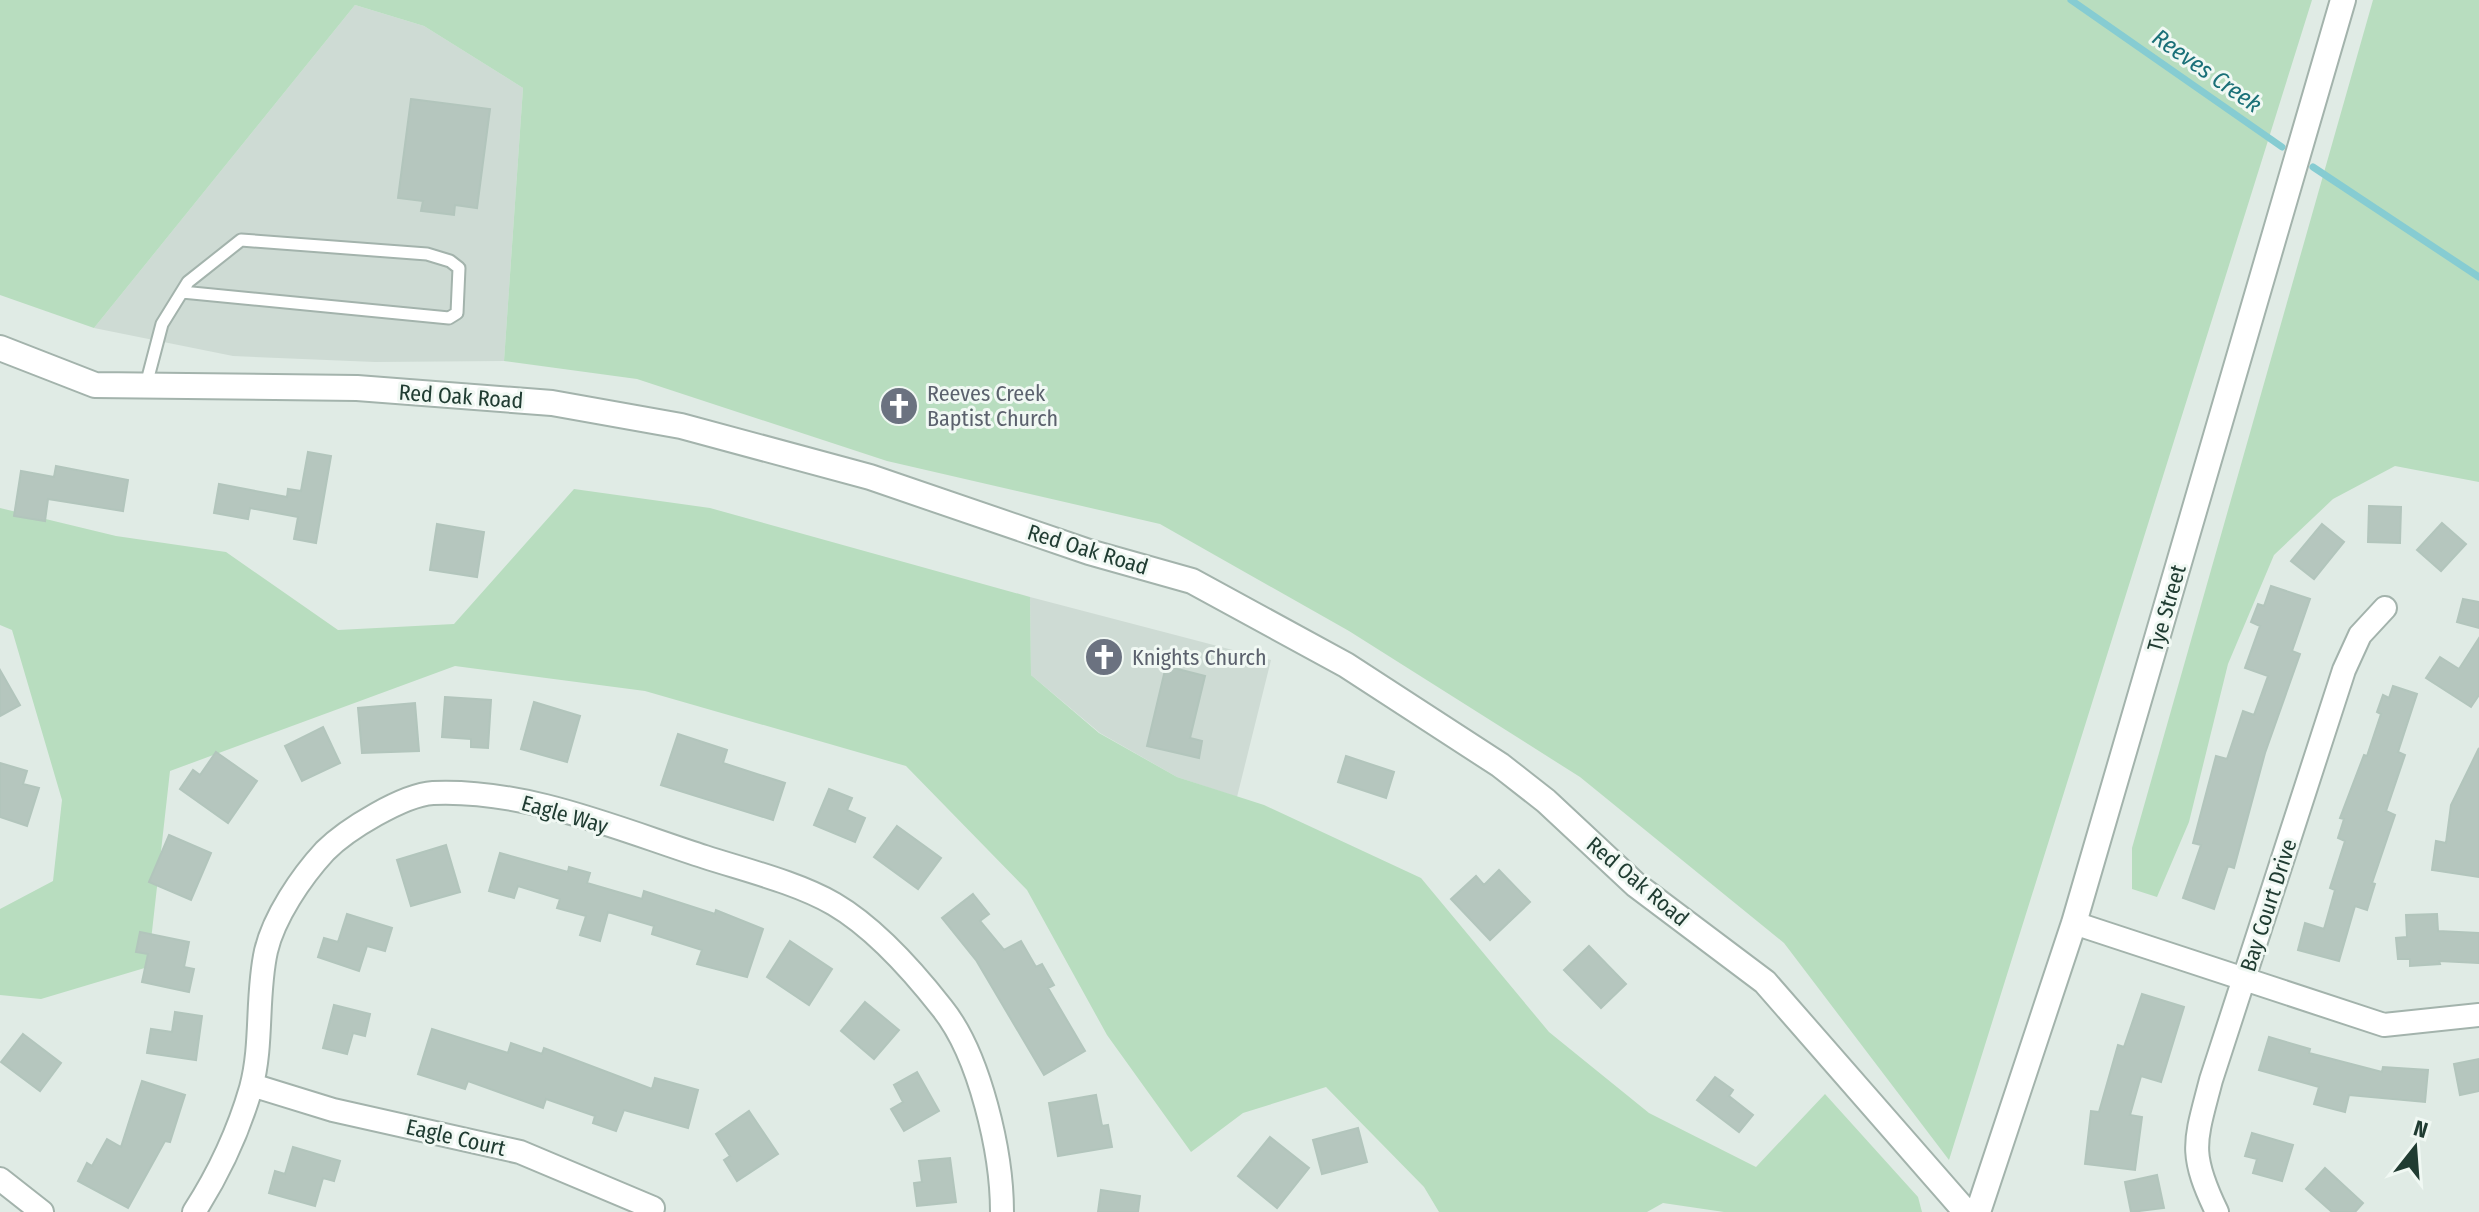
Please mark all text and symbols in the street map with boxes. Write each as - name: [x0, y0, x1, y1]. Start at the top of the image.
- water label: Reeves Creek: [2147, 23, 2267, 119]
- street label: Red Oak Road: [398, 379, 524, 414]
- place label: Reeves Creek Baptist Church: [927, 380, 1058, 432]
- church icon: Reeves Creek Baptist Church: [878, 385, 920, 427]
- street label: Red Oak Road: [1024, 518, 1152, 581]
- street label: Tye Street: [2141, 561, 2192, 655]
- church icon: Knights Church: [1083, 636, 1125, 678]
- place label: Knights Church: [1132, 644, 1267, 671]
- street label: Eagle Way: [518, 789, 611, 840]
- street label: Red Oak Road: [1581, 831, 1694, 932]
- street label: Bay Court Drive: [2234, 835, 2303, 975]
- north arrow: [2375, 1108, 2455, 1188]
- street label: Eagle Court: [403, 1113, 509, 1162]
- text: N: [2410, 1115, 2431, 1144]

